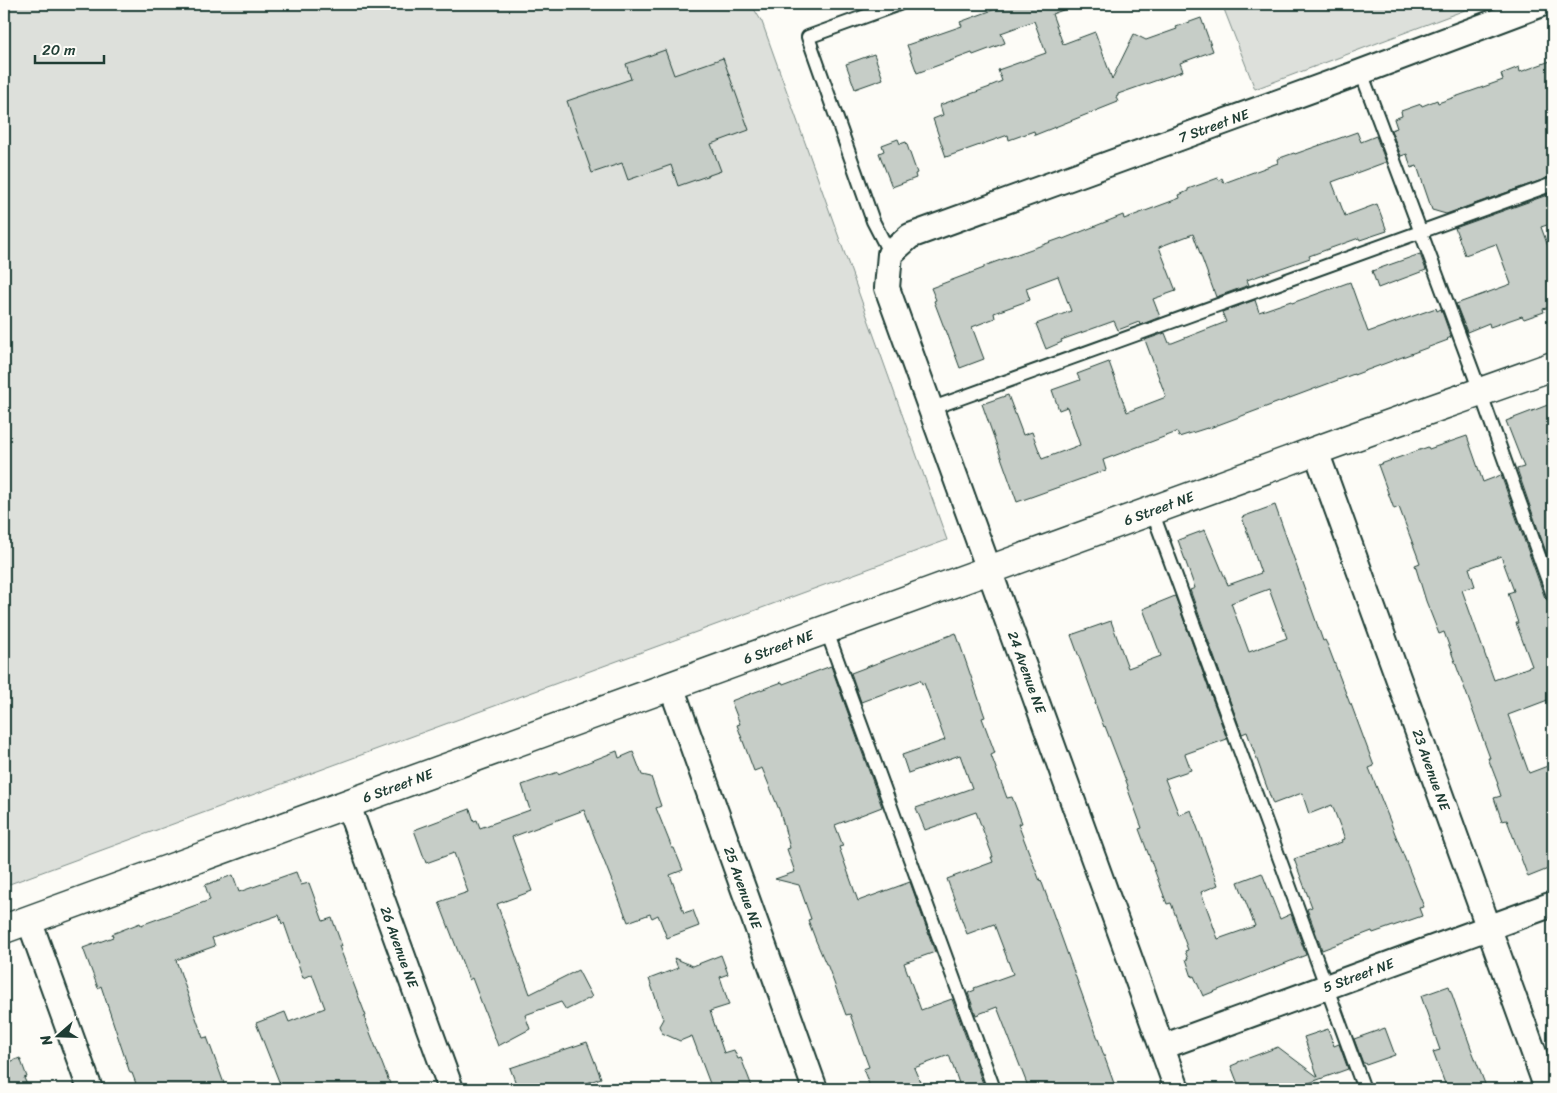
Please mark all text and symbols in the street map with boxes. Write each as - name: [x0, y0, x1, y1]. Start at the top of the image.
- scale bar: [35, 32, 104, 64]
- text: 20 m: [42, 37, 76, 63]
- street label: 7 Street NE: [1175, 101, 1254, 150]
- street label: 6 Street NE: [1120, 484, 1199, 533]
- street label: 6 Street NE: [740, 623, 818, 672]
- street label: 24 Avenue NE: [1000, 627, 1053, 718]
- street label: 23 Avenue NE: [1405, 726, 1458, 815]
- street label: 6 Street NE: [359, 761, 438, 810]
- street label: 25 Avenue NE: [716, 843, 769, 934]
- street label: 26 Avenue NE: [373, 903, 426, 993]
- street label: 5 Street NE: [1319, 951, 1399, 1000]
- north arrow: [32, 1010, 82, 1060]
- text: N: [33, 1031, 60, 1050]

